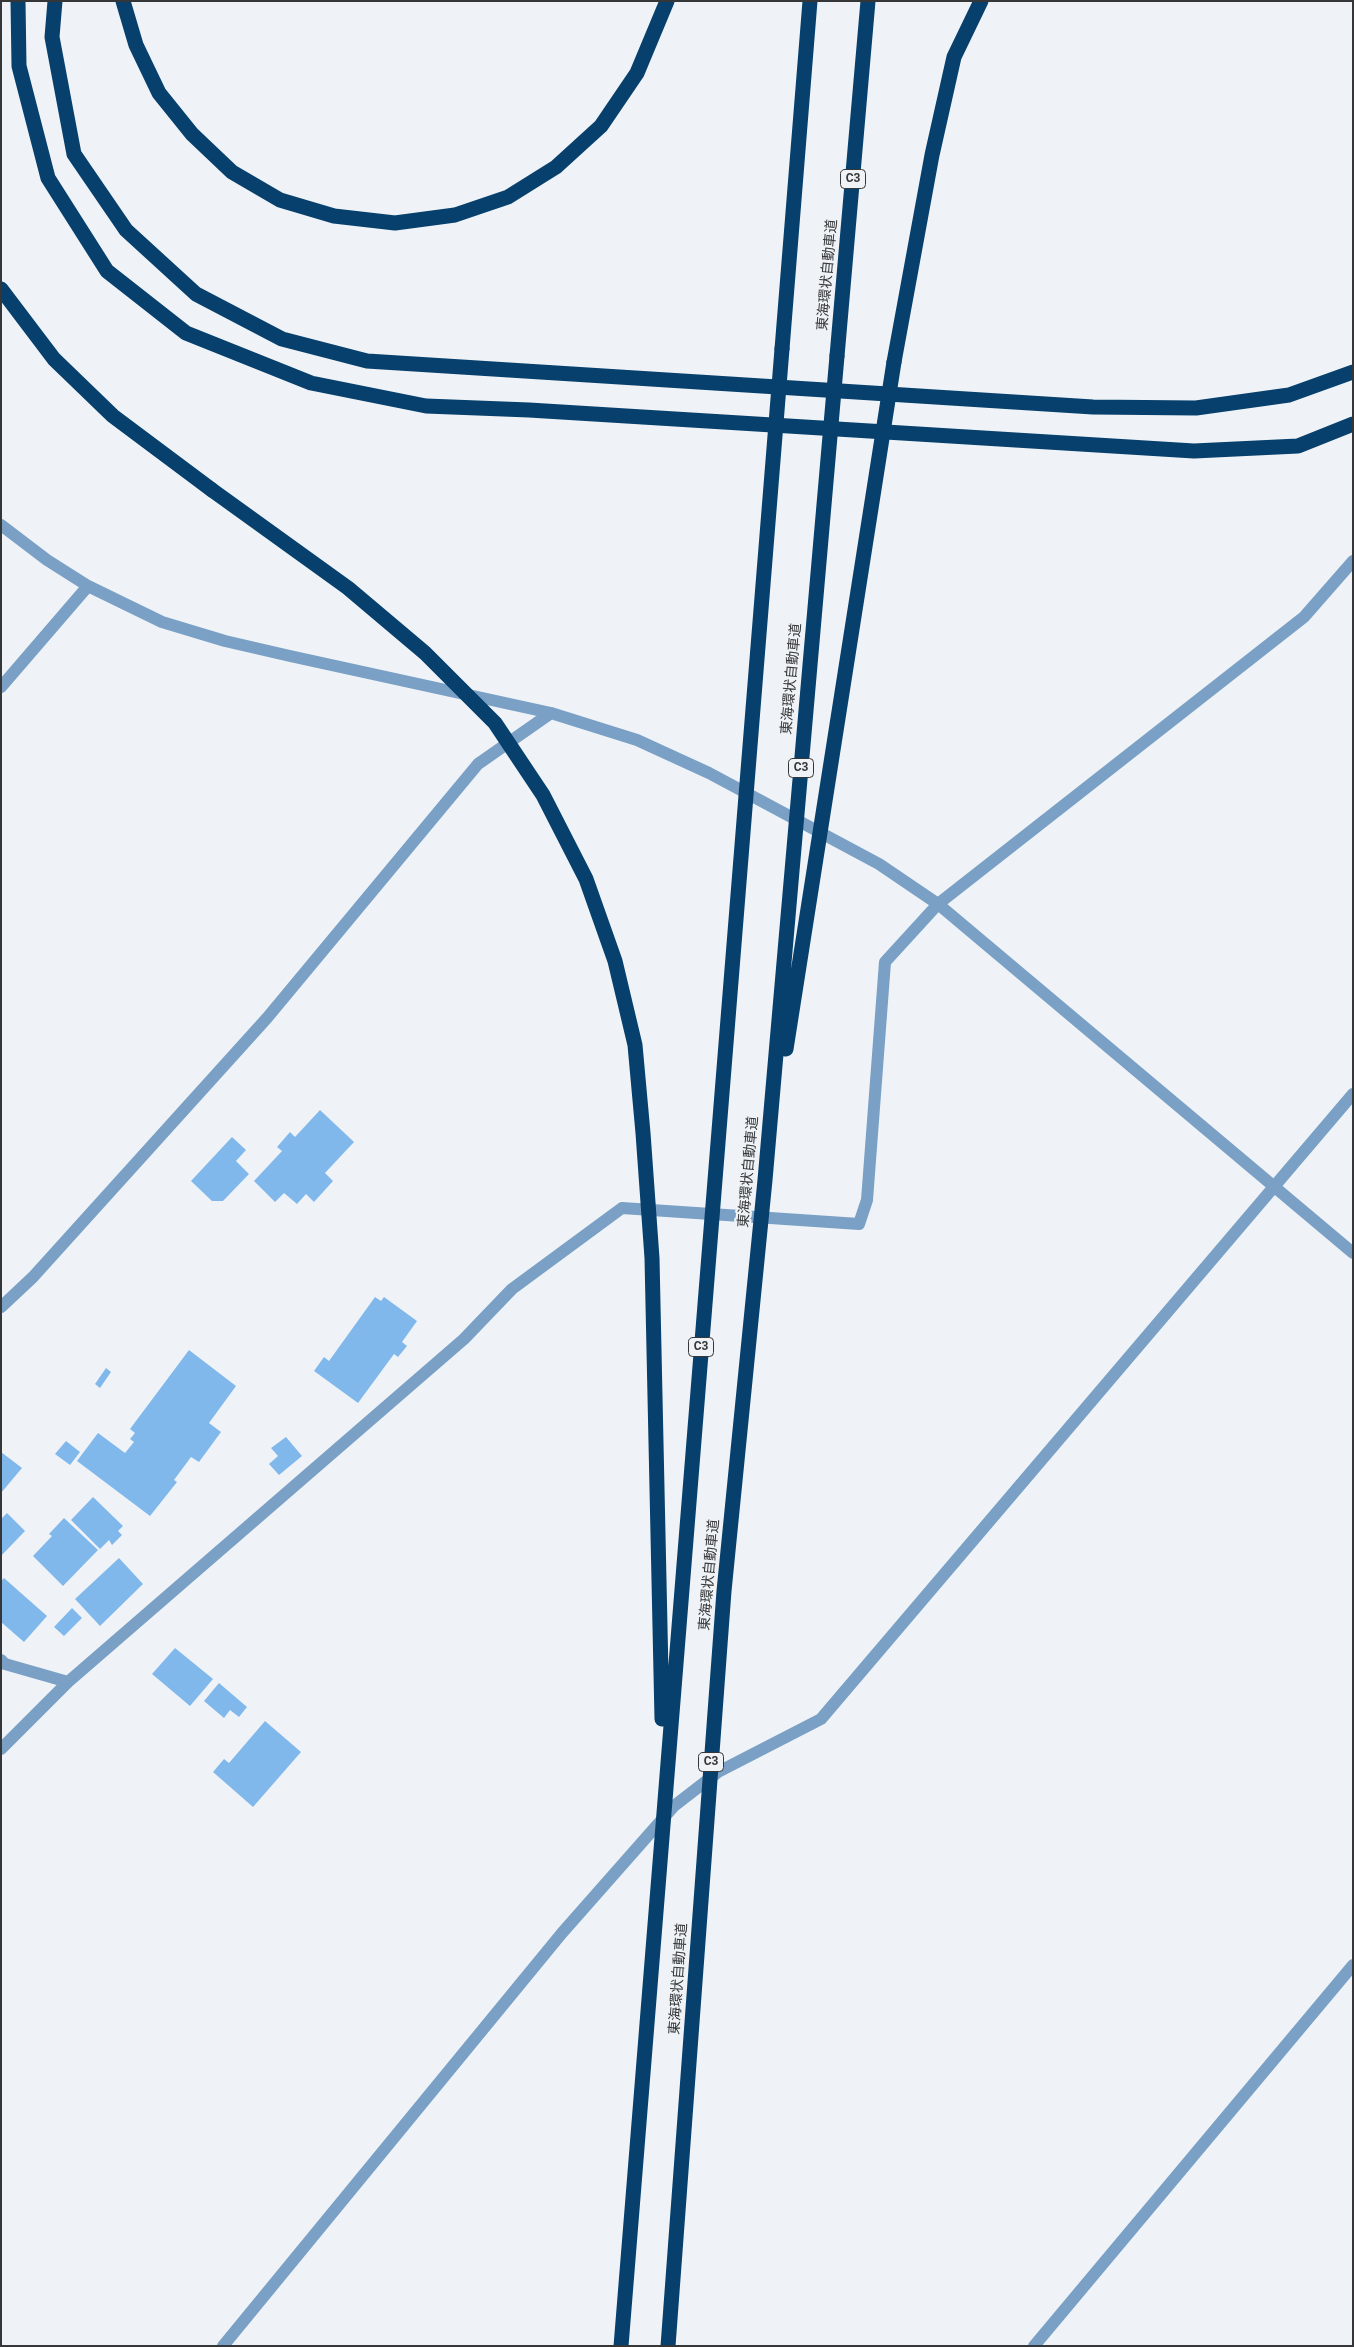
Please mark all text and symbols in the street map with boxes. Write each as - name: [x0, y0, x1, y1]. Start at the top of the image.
- road number: C3: [840, 170, 866, 188]
- street label: 東海環状自動車道: [815, 218, 841, 332]
- street label: 東海環状自動車道: [779, 622, 805, 736]
- road number: C3: [788, 758, 814, 778]
- street label: 東海環状自動車道: [736, 1115, 762, 1229]
- road number: C3: [688, 1338, 714, 1356]
- street label: 東海環状自動車道: [697, 1518, 723, 1632]
- road number: C3: [698, 1752, 724, 1771]
- street label: 東海環状自動車道: [667, 1923, 691, 2035]

